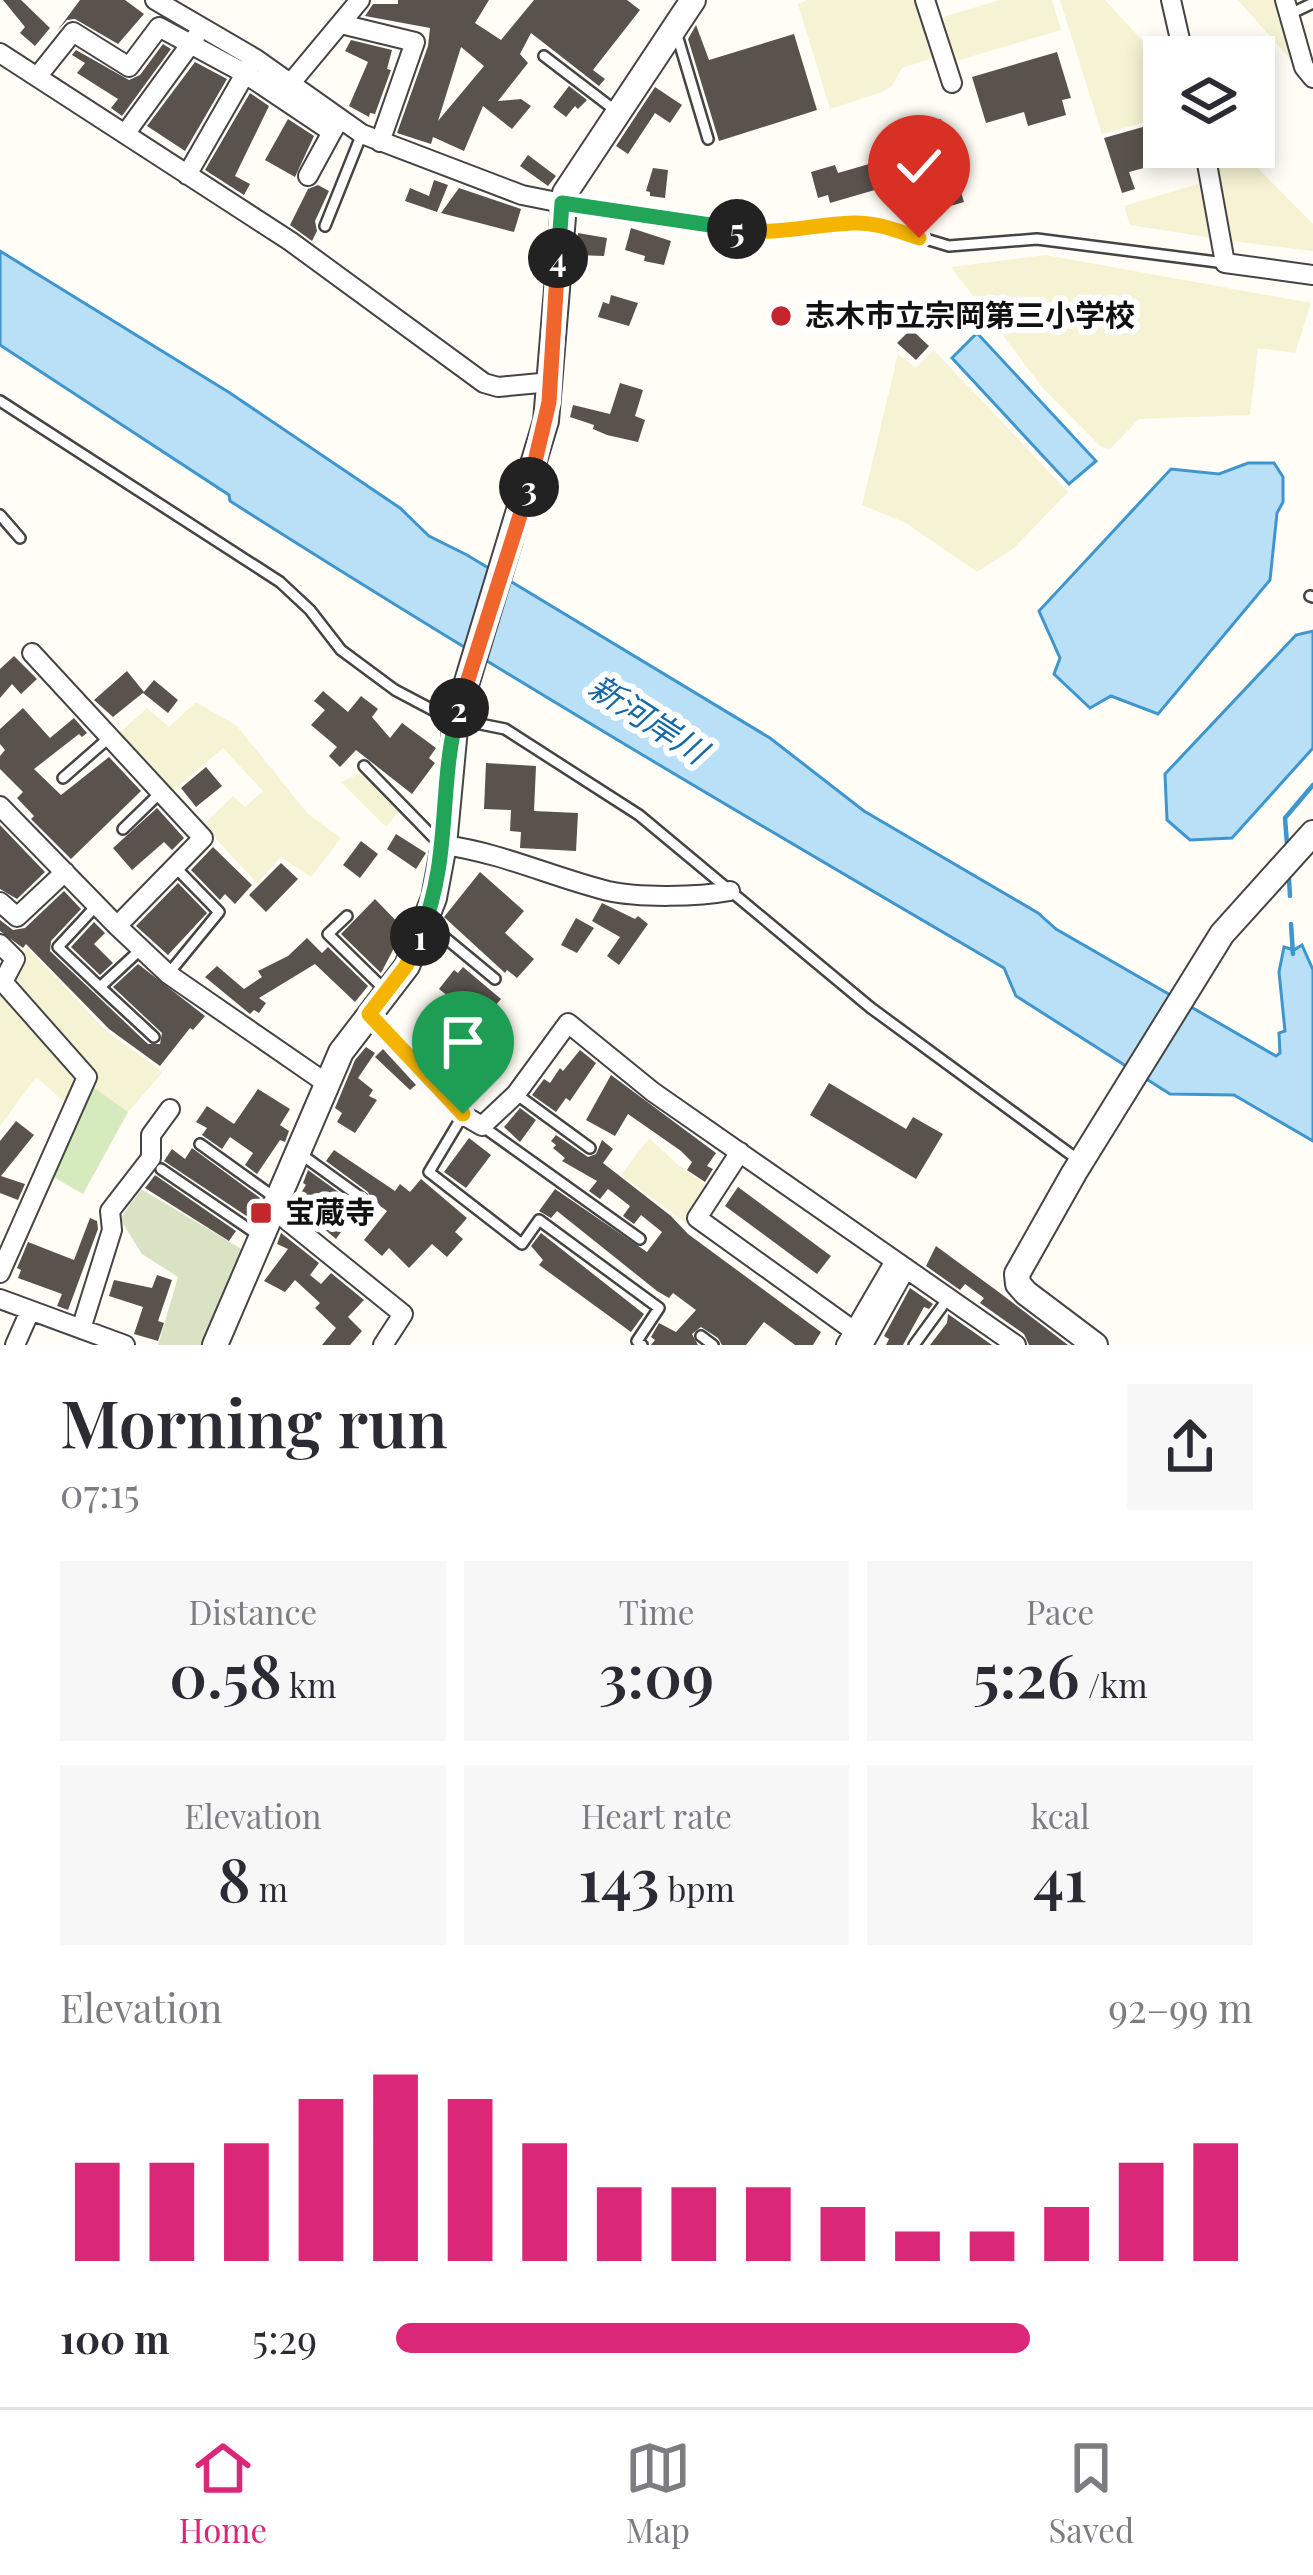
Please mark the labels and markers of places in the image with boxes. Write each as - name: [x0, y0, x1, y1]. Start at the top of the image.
- pin: [868, 115, 970, 238]
- pin: 5: [707, 199, 767, 259]
- pin: 4: [528, 228, 588, 288]
- place label: 志木市立宗岡第三小学校: [805, 294, 1135, 334]
- marker: 志木市立宗岡第三小学校: [768, 303, 794, 329]
- pin: 3: [499, 457, 559, 517]
- pin: 2: [429, 678, 489, 738]
- pin: 1: [390, 906, 450, 966]
- pin: [412, 991, 514, 1114]
- place label: 宝蔵寺: [285, 1191, 375, 1231]
- marker: 宝蔵寺: [248, 1200, 274, 1226]

